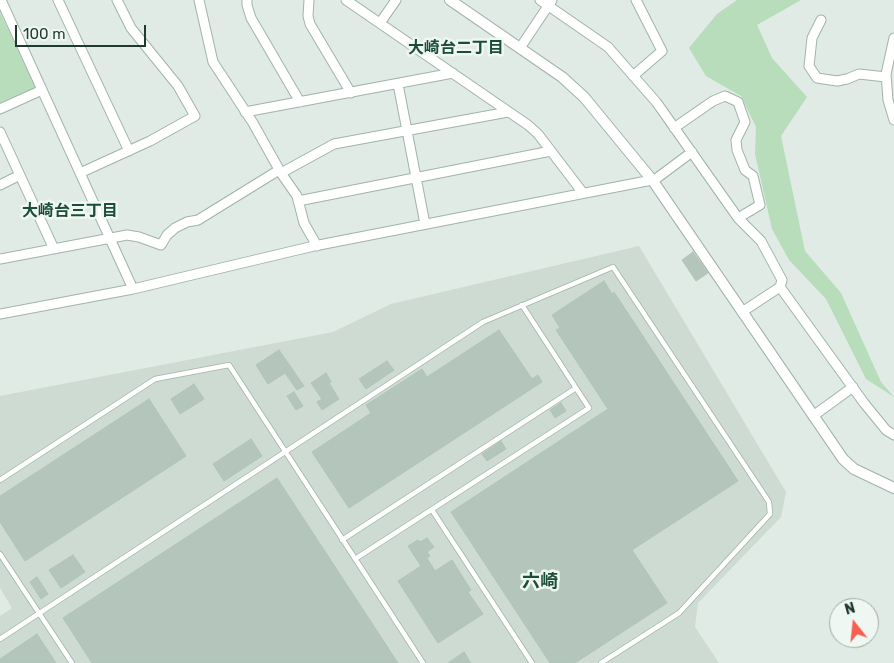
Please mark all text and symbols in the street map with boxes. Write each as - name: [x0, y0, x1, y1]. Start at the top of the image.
- scale bar: [18, 15, 149, 47]
- text: 100 m: [23, 25, 65, 43]
- district label: 大崎台二丁目: [408, 38, 504, 58]
- district label: 大崎台三丁目: [22, 201, 118, 221]
- district label: 六崎: [522, 571, 558, 593]
- north arrow: [829, 598, 879, 648]
- text: N: [843, 600, 857, 619]

